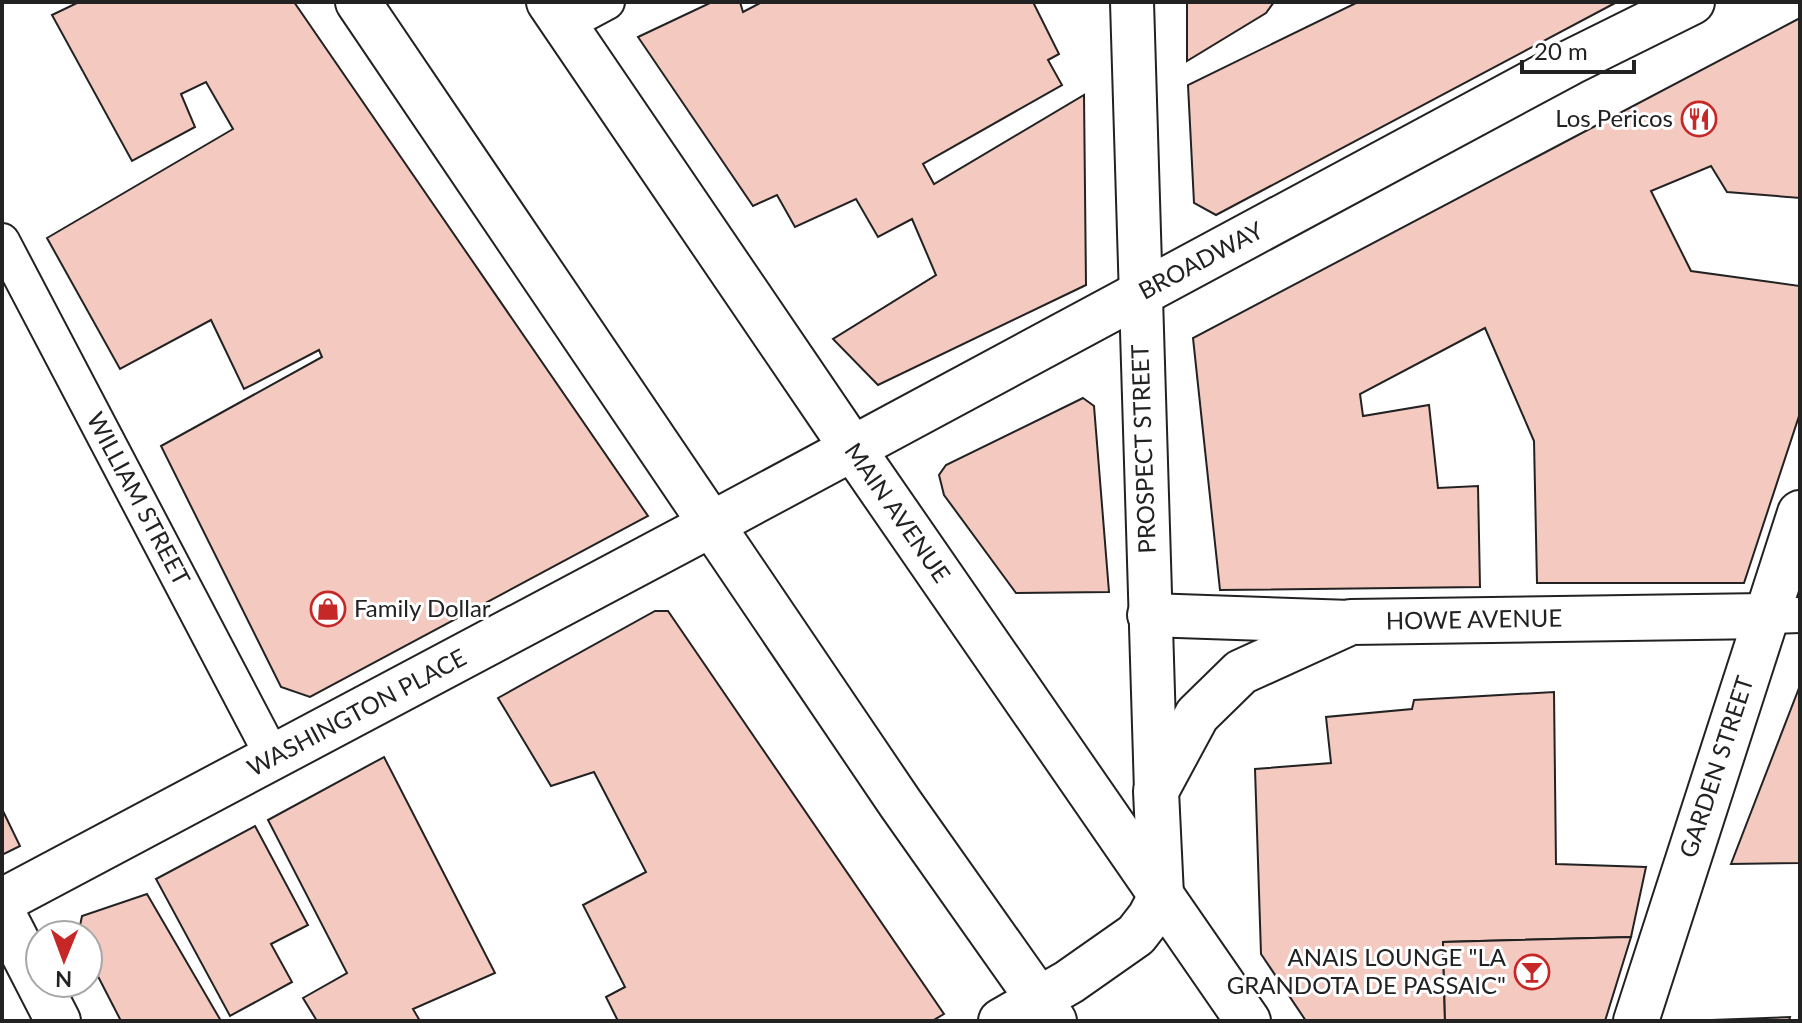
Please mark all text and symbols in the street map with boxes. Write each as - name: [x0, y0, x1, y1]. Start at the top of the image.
- scale bar: [1522, 24, 1634, 74]
- text: 20 m: [1534, 36, 1588, 65]
- restaurant icon: Los Pericos: [1680, 100, 1718, 138]
- place label: Los Pericos: [1555, 103, 1673, 132]
- street label: BROADWAY: [1133, 215, 1267, 305]
- street label: PROSPECT STREET: [1124, 344, 1161, 554]
- street label: WILLIAM STREET: [82, 407, 197, 590]
- street label: MAIN AVENUE: [839, 437, 957, 588]
- shop icon: Family Dollar: [309, 590, 347, 628]
- place label: Family Dollar: [354, 593, 491, 622]
- street label: HOWE AVENUE: [1386, 602, 1562, 635]
- street label: WASHINGTON PLACE: [242, 642, 471, 782]
- street label: GARDEN STREET: [1673, 672, 1759, 861]
- north arrow: [24, 919, 104, 999]
- place label: ANAIS LOUNGE "LA GRANDOTA DE PASSAIC": [1227, 942, 1507, 999]
- bar icon: ANAIS LOUNGE "LA GRANDOTA DE PASSAIC": [1513, 953, 1551, 991]
- text: N: [55, 966, 72, 993]

